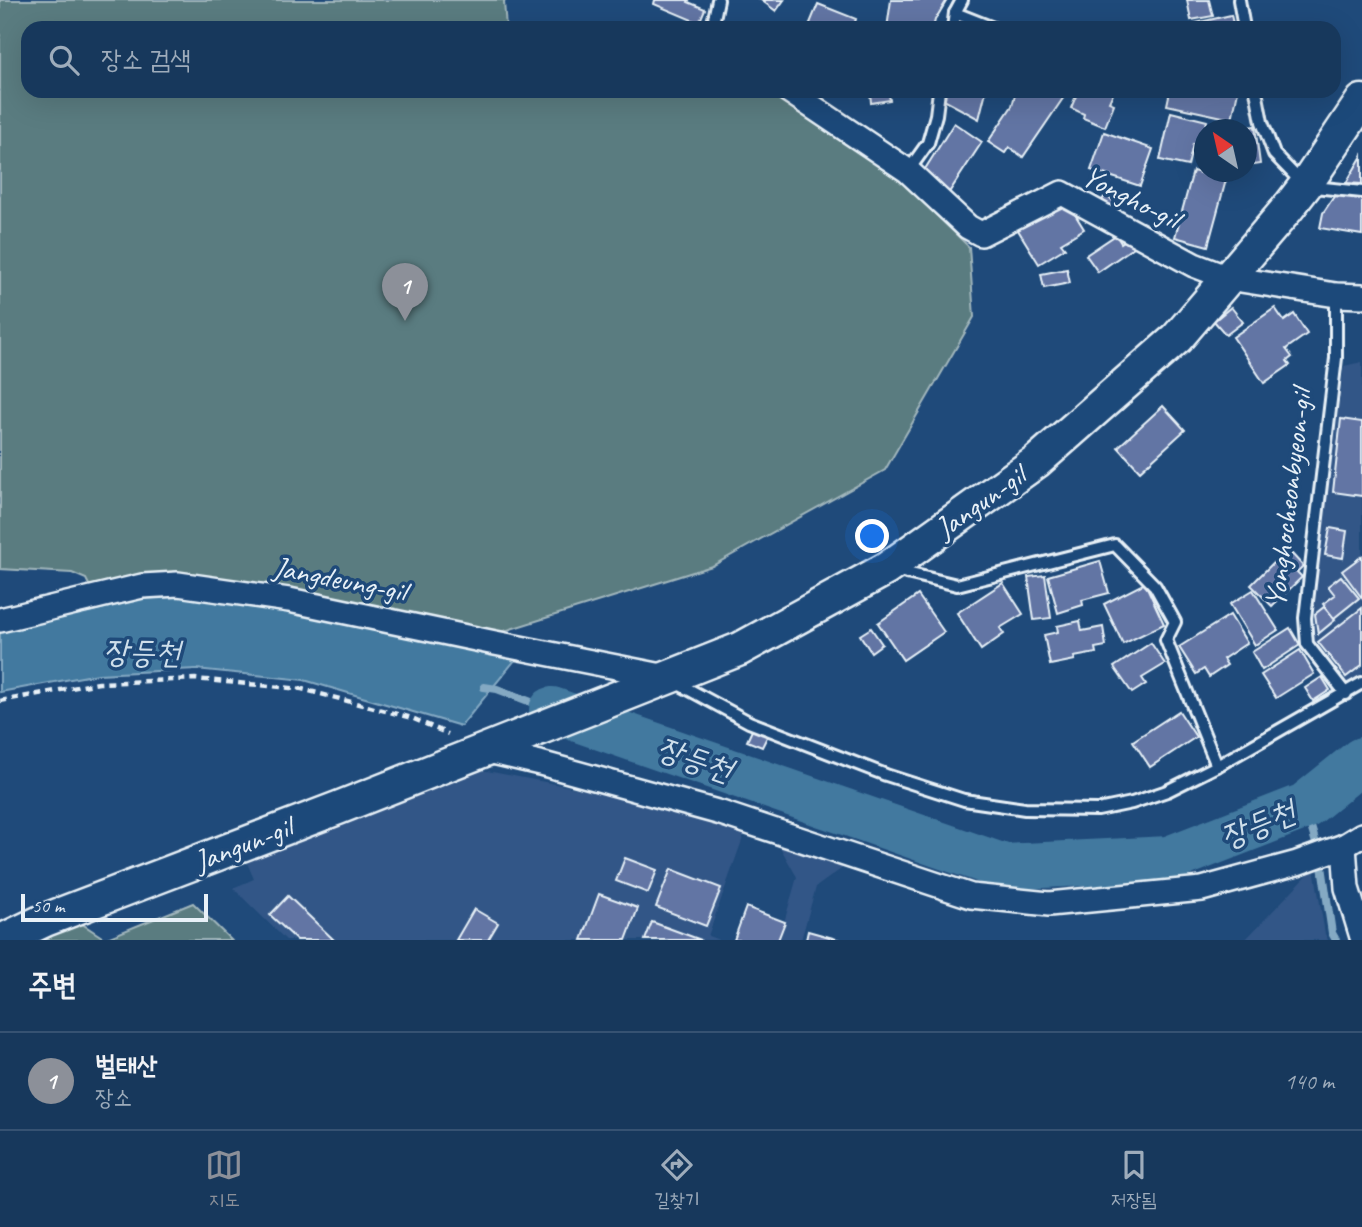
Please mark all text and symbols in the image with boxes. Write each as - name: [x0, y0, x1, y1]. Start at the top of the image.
- search box: [21, 21, 1341, 98]
- icon: search: [45, 41, 83, 79]
- text: 장소 검색: [101, 43, 191, 76]
- north arrow: [1194, 119, 1257, 182]
- street label: Yongho-gil: [1076, 157, 1190, 240]
- pin: 1: [382, 263, 428, 321]
- street label: Yonghocheonbyeon-gil: [1256, 382, 1321, 609]
- street label: Jangun-gil: [926, 454, 1037, 548]
- your location: [855, 519, 889, 553]
- street label: Jangdeung-gil: [268, 547, 414, 611]
- water label: 장등천: [103, 631, 184, 673]
- water label: 장등천: [652, 727, 741, 792]
- water label: 장등천: [1215, 789, 1305, 857]
- street label: Jangun-gil: [187, 806, 302, 881]
- scale bar: [21, 891, 208, 923]
- text: 50 m: [32, 894, 64, 918]
- text: 주변: [28, 966, 76, 1004]
- text: 벌태산: [95, 1049, 158, 1082]
- text: 1: [46, 1067, 56, 1096]
- text: 140 m: [1285, 1067, 1334, 1096]
- text: 장소: [95, 1083, 132, 1112]
- tab: 지도: [205, 1146, 243, 1213]
- tab: 길찾기: [654, 1146, 700, 1213]
- tab: 저장됨: [1111, 1146, 1157, 1213]

